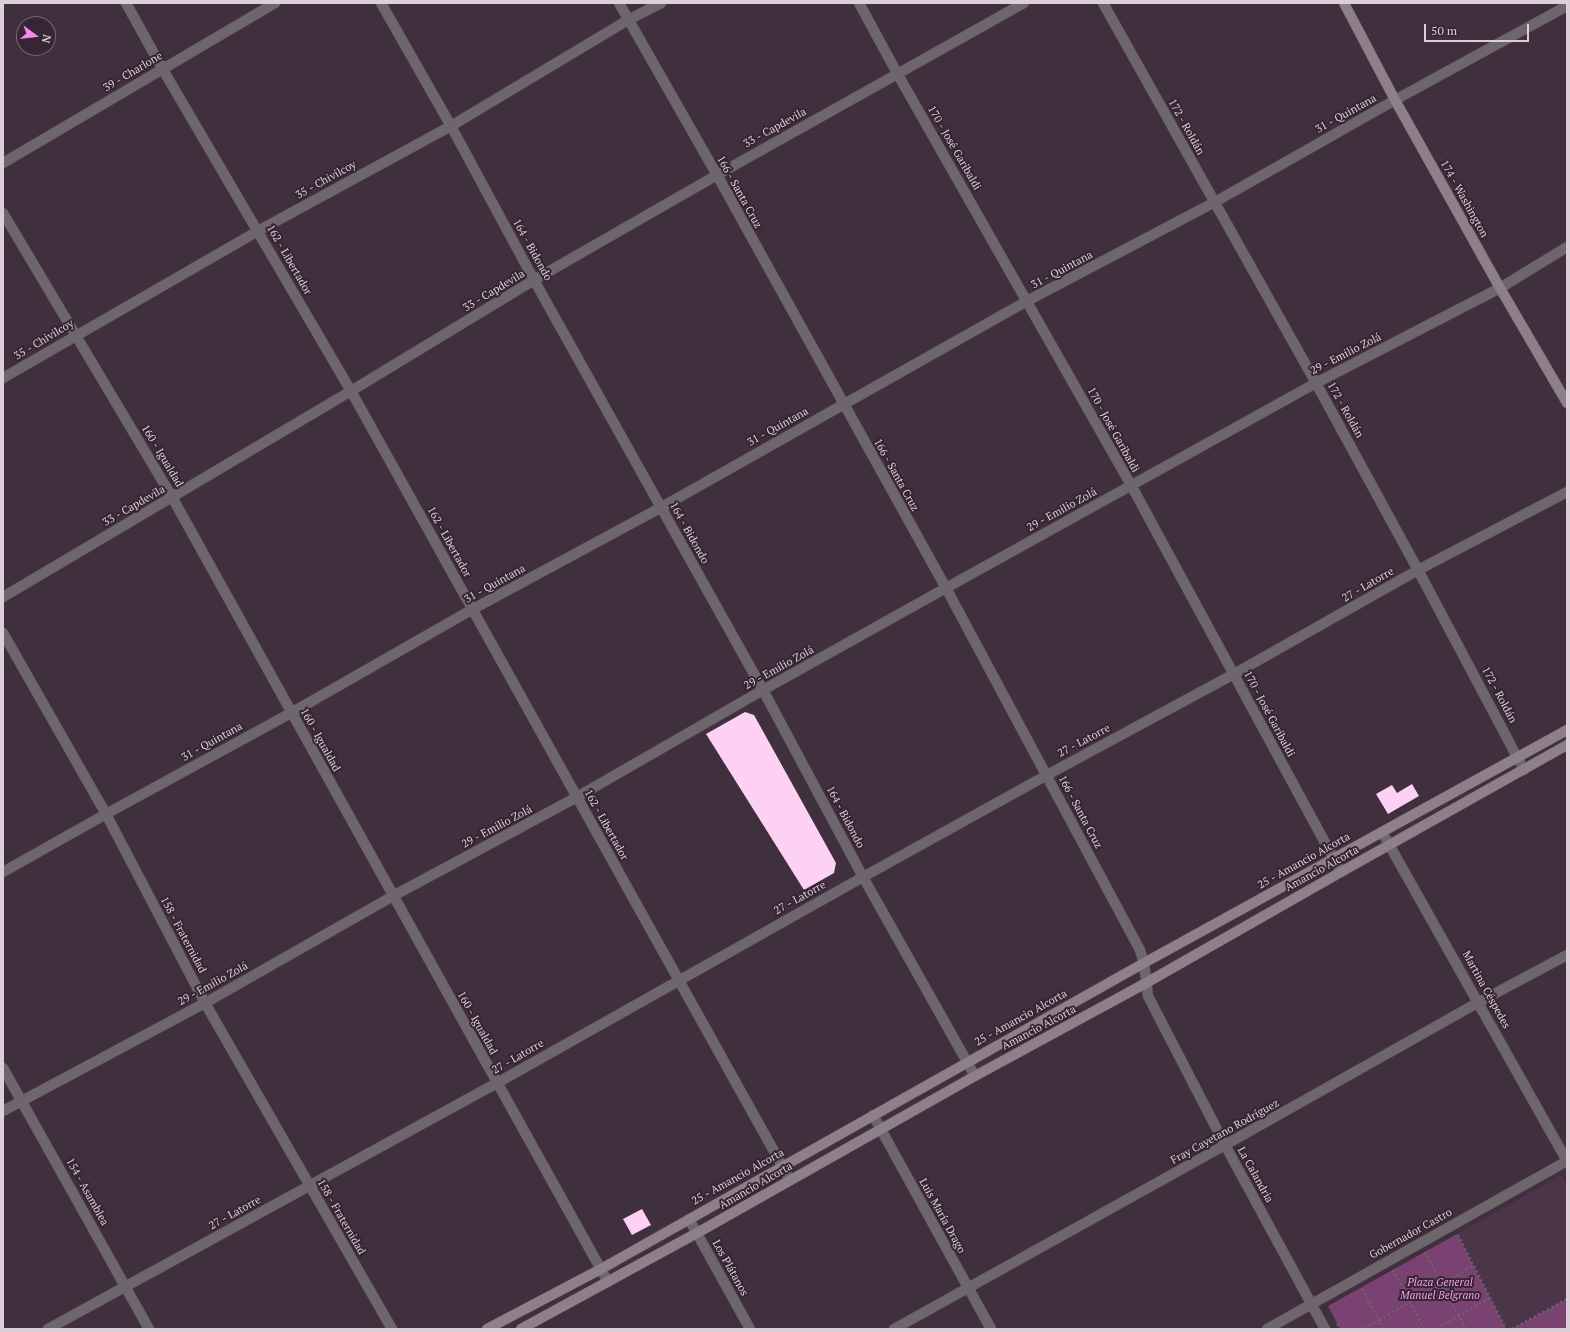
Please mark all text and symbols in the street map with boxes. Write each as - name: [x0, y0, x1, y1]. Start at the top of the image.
- north arrow: [16, 16, 56, 56]
- scale bar: [1426, 16, 1531, 42]
- text: 50 m: [1431, 23, 1457, 38]
- text: N: [39, 33, 54, 45]
- street label: 39 - Charlone: [101, 49, 165, 95]
- street label: 31 - Quintana: [1313, 92, 1379, 136]
- street label: 172 - Roldán: [1165, 97, 1207, 157]
- street label: 170 - José Garibaldi: [924, 103, 984, 193]
- street label: 33 - Capdevila: [741, 105, 809, 151]
- street label: 166 - Santa Cruz: [714, 153, 764, 231]
- street label: 35 - Chivilcoy: [293, 158, 359, 202]
- street label: 174 - Washington: [1437, 158, 1491, 240]
- street label: 164 - Bidondo: [510, 217, 554, 283]
- street label: 162 - Libertador: [264, 223, 314, 297]
- street label: 31 - Quintana: [1029, 248, 1095, 292]
- street label: 33 - Capdevila: [461, 267, 527, 315]
- street label: 35 - Chivilcoy: [12, 317, 76, 363]
- street label: 29 - Emilio Zolá: [1308, 330, 1384, 378]
- street label: 172 - Roldán: [1324, 380, 1366, 440]
- street label: 170 - José Garibaldi: [1084, 385, 1142, 475]
- street label: 31 - Quintana: [745, 405, 811, 449]
- street label: 160 - Igualdad: [138, 423, 186, 489]
- street label: 166 - Santa Cruz: [871, 436, 921, 514]
- street label: 33 - Capdevila: [100, 483, 168, 529]
- street label: 29 - Emilio Zolá: [1025, 485, 1099, 535]
- street label: 164 - Bidondo: [667, 500, 711, 566]
- street label: 162 - Libertador: [424, 504, 474, 580]
- street label: 31 - Quintana: [462, 562, 528, 606]
- street label: 27 - Latorre: [1340, 565, 1396, 605]
- street label: 29 - Emilio Zolá: [742, 643, 816, 693]
- street label: 172 - Roldán: [1479, 665, 1519, 725]
- street label: 170 - José Garibaldi: [1241, 669, 1297, 759]
- street label: 160 - Igualdad: [297, 706, 343, 774]
- street label: 31 - Quintana: [179, 720, 245, 764]
- street label: 27 - Latorre: [1056, 722, 1112, 760]
- street label: 166 - Santa Cruz: [1055, 773, 1105, 851]
- street label: 164 - Bidondo: [823, 784, 867, 850]
- street label: 162 - Libertador: [581, 787, 631, 863]
- street label: 29 - Emilio Zolá: [460, 803, 534, 851]
- street label: 25 - Amancio Alcorta: [1255, 830, 1353, 892]
- street label: Amancio Alcorta: [1283, 843, 1361, 895]
- street label: 27 - Latorre: [772, 878, 828, 918]
- street label: 158 - Fraternidad: [157, 894, 209, 976]
- street label: Martina Céspedes: [1459, 949, 1513, 1031]
- street label: 29 - Emilio Zolá: [176, 959, 250, 1009]
- street label: 25 - Amancio Alcorta: [972, 987, 1070, 1049]
- street label: 160 - Igualdad: [454, 989, 500, 1057]
- street label: Amancio Alcorta: [1000, 1003, 1078, 1053]
- street label: 27 - Latorre: [490, 1037, 546, 1077]
- street label: Fray Cayetano Rodríguez: [1169, 1097, 1281, 1167]
- street label: La Calandria: [1234, 1145, 1276, 1205]
- street label: 25 - Amancio Alcorta: [689, 1146, 787, 1208]
- street label: 154 - Asamblea: [63, 1156, 111, 1228]
- street label: Amancio Alcorta: [717, 1160, 795, 1212]
- street label: Luis María Drago: [916, 1176, 968, 1256]
- street label: 158 - Fraternidad: [314, 1177, 368, 1257]
- street label: 27 - Latorre: [207, 1193, 263, 1233]
- street label: Gobernador Castro: [1367, 1206, 1455, 1262]
- street label: Los Plátanos: [709, 1238, 751, 1298]
- park label: Plaza General Manuel Belgrano: [1400, 1276, 1480, 1302]

